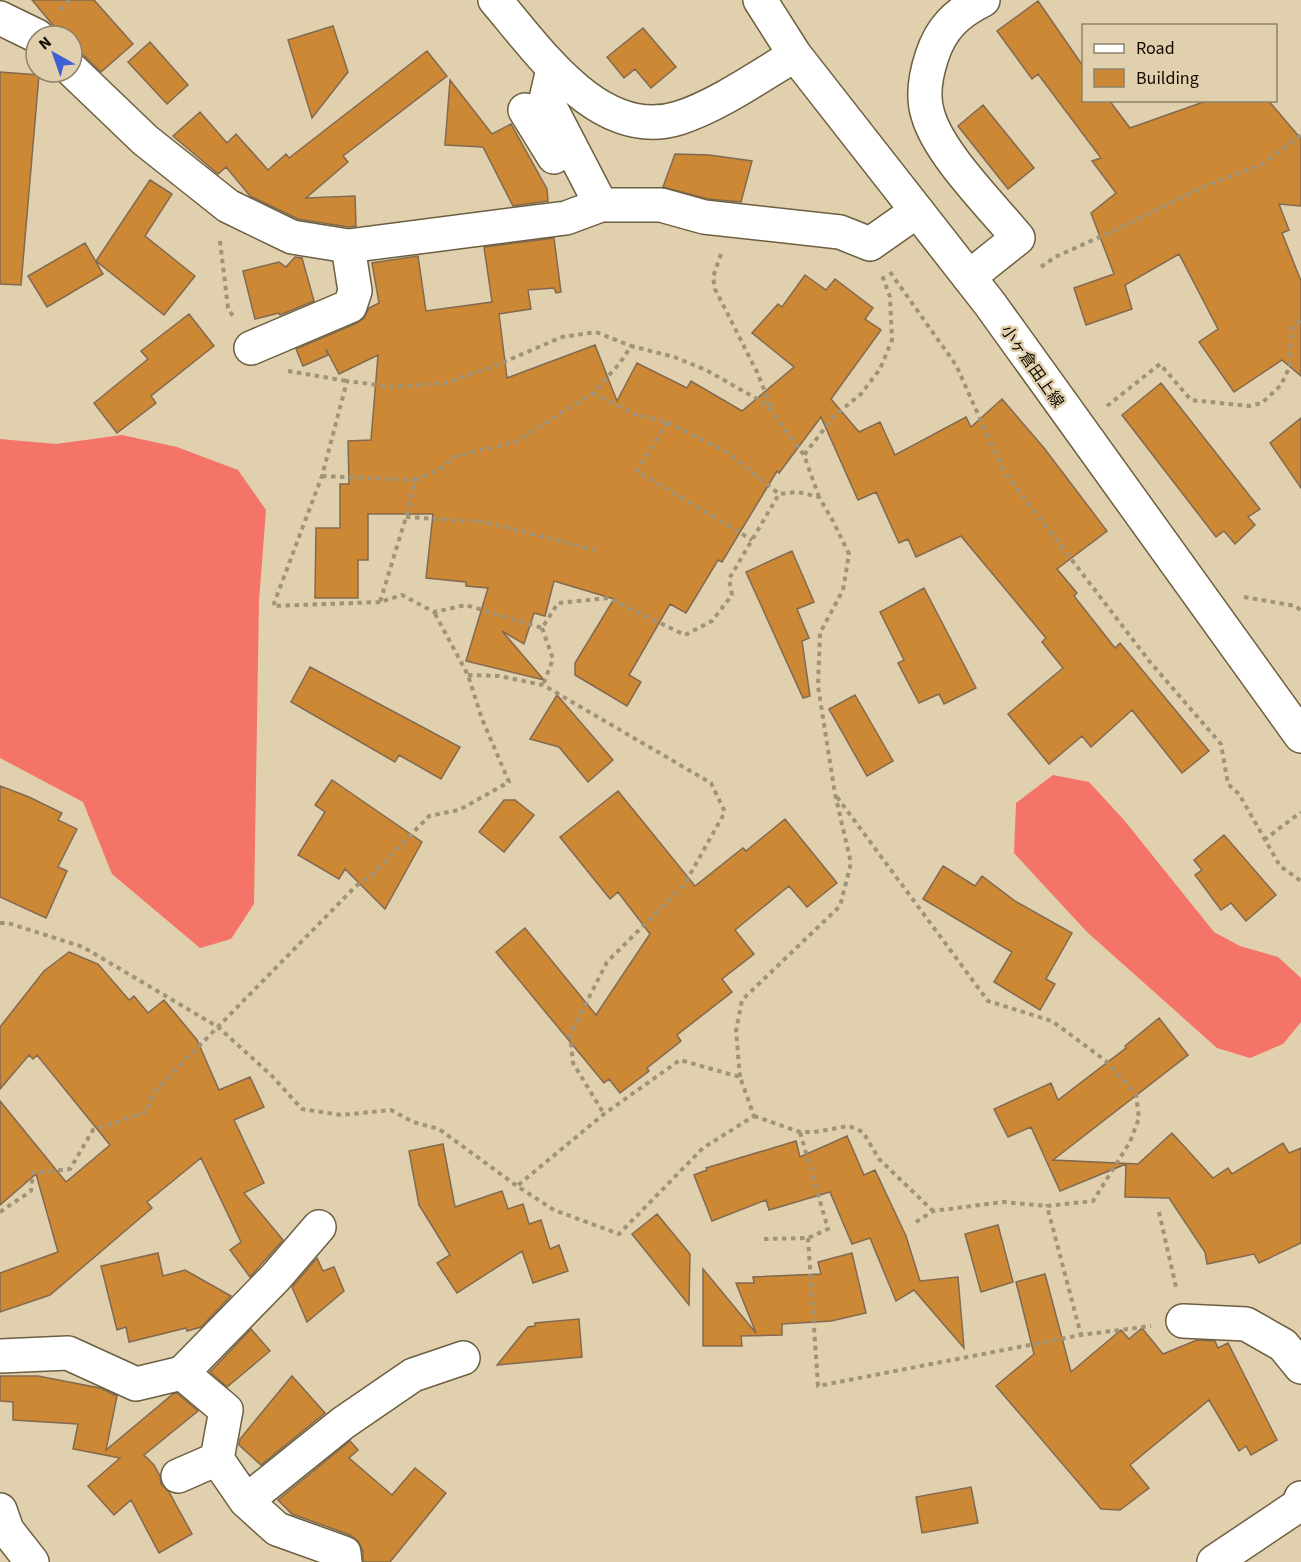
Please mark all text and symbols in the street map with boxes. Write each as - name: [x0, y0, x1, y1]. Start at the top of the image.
- north arrow: [24, 24, 84, 84]
- legend: [1082, 24, 1277, 102]
- text: N: [34, 31, 56, 55]
- text: Road: [1136, 36, 1175, 61]
- text: Building: [1136, 66, 1199, 91]
- street label: 小ヶ倉田上線: [996, 321, 1069, 412]

